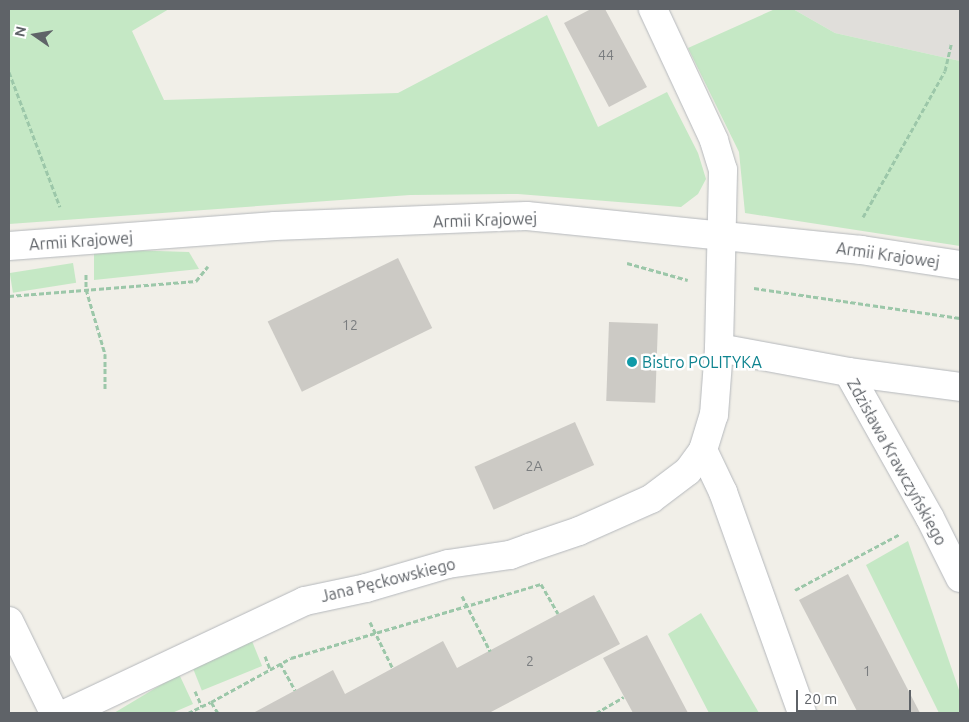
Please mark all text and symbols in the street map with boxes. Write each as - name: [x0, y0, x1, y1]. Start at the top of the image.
- north arrow: [10, 10, 60, 60]
- text: N: [11, 25, 29, 39]
- house number: 44: [598, 47, 614, 63]
- street label: Armii Krajowej: [433, 209, 537, 231]
- street label: Armii Krajowej: [28, 228, 134, 254]
- street label: Armii Krajowej: [835, 238, 941, 272]
- house number: 12: [342, 317, 358, 333]
- place label: Bistro POLITYKA: [642, 352, 762, 372]
- marker: Bistro POLITYKA: [626, 356, 638, 368]
- street label: Zdzisława Krawczyńskiego: [843, 375, 951, 549]
- house number: 2A: [526, 458, 542, 474]
- street label: Jana Pęckowskiego: [319, 554, 457, 606]
- house number: 2: [526, 653, 534, 669]
- house number: 1: [863, 663, 871, 679]
- scale bar: [799, 680, 914, 712]
- text: 20 m: [804, 690, 837, 707]

